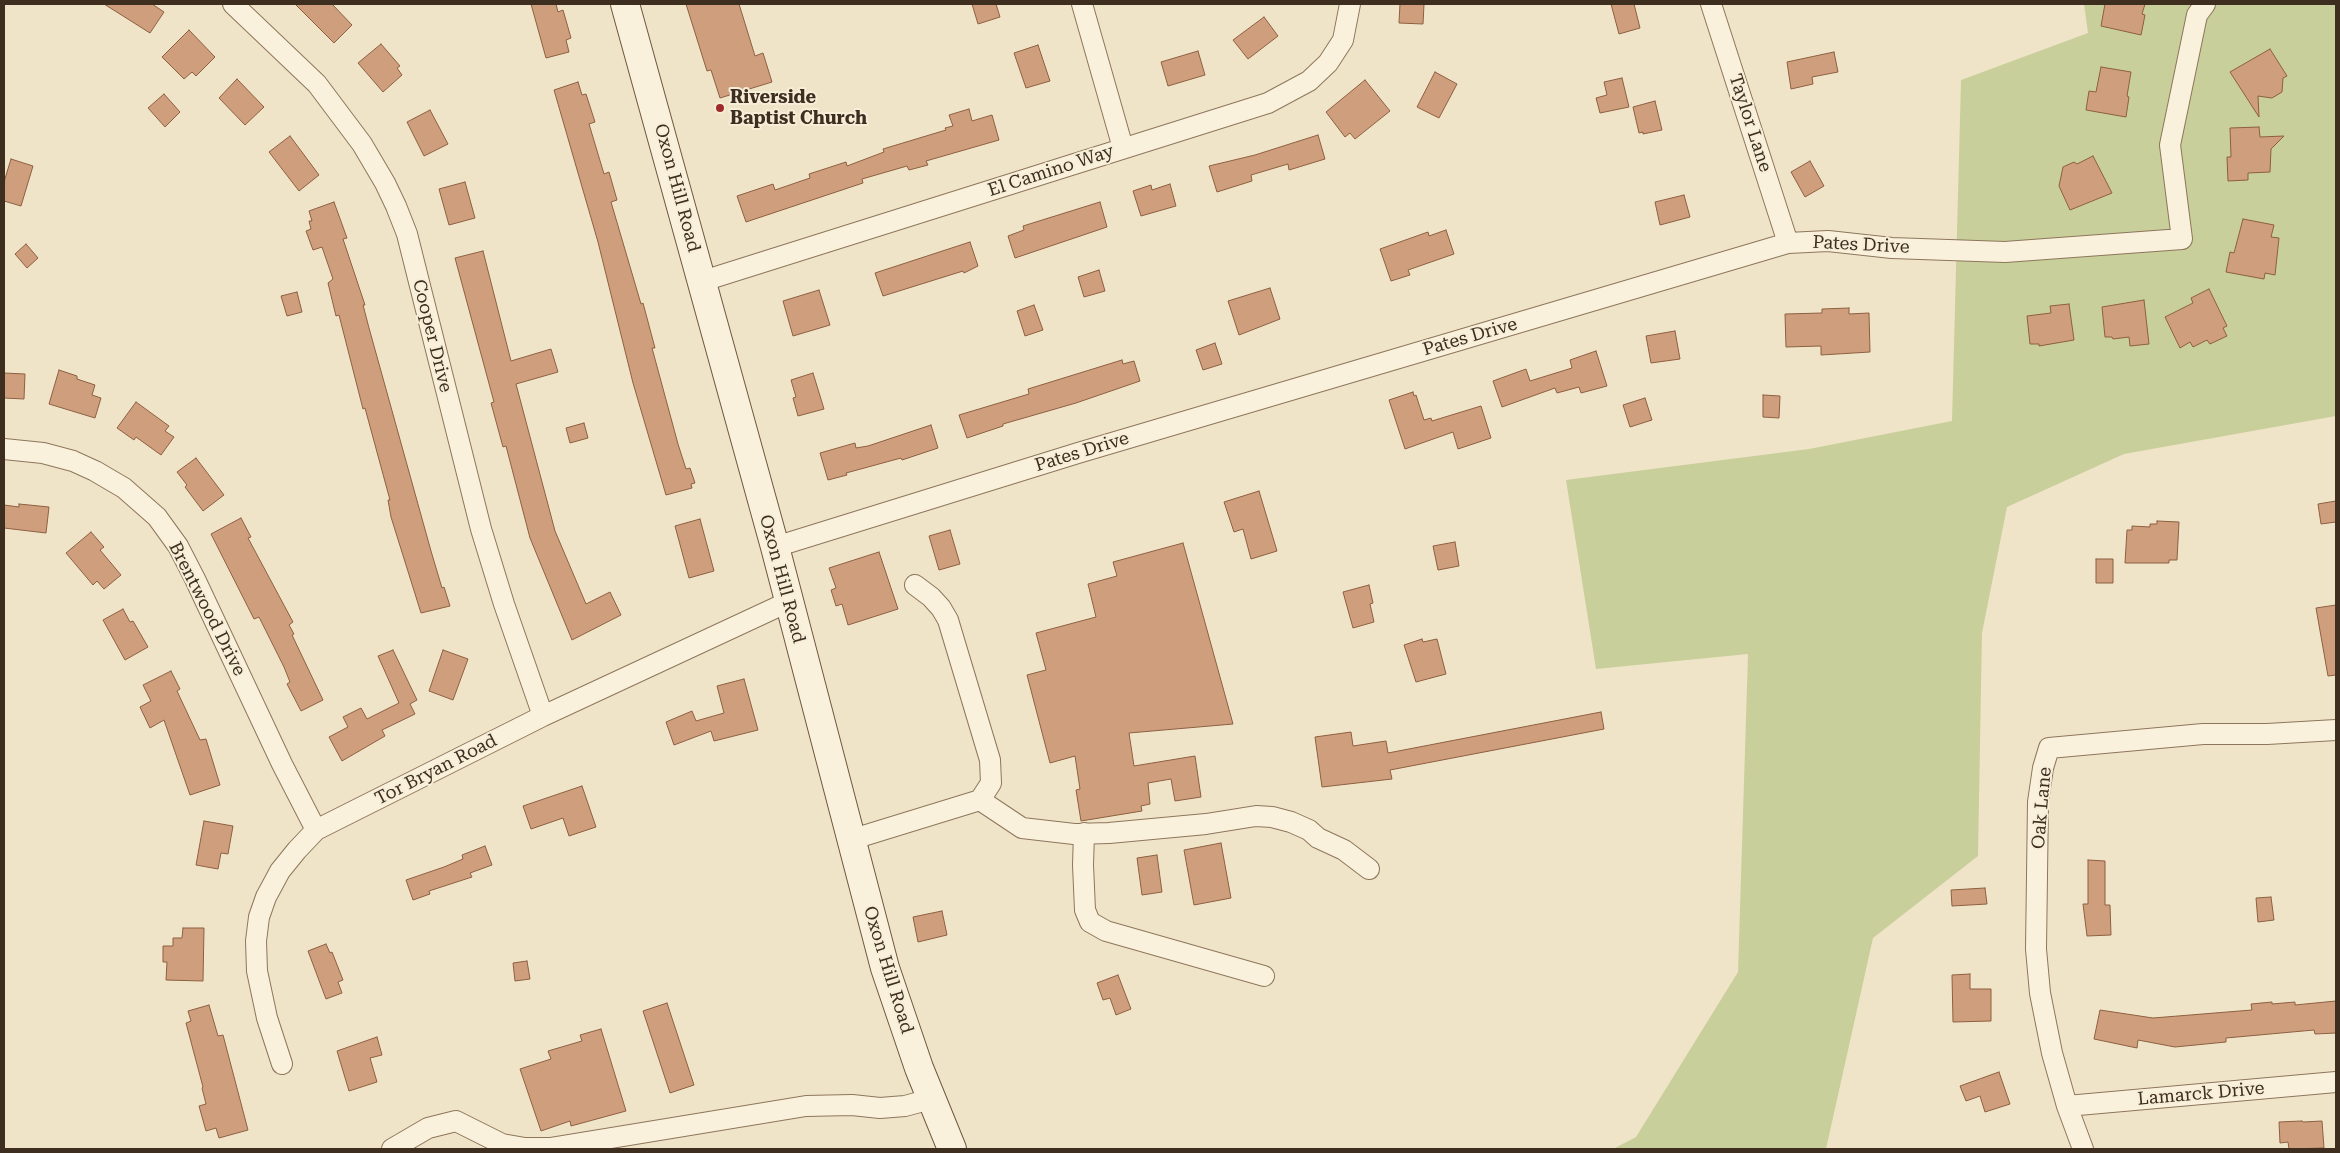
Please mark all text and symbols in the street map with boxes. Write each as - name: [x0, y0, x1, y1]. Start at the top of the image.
- street label: Taylor Lane: [1724, 71, 1776, 175]
- place label: Riverside Baptist Church: [730, 87, 867, 130]
- marker: Riverside Baptist Church: [714, 102, 726, 114]
- street label: Oxon Hill Road: [649, 121, 705, 255]
- street label: El Camino Way: [985, 140, 1117, 202]
- street label: Pates Drive: [1812, 232, 1910, 258]
- street label: Cooper Drive: [408, 277, 456, 395]
- street label: Pates Drive: [1420, 313, 1520, 361]
- street label: Pates Drive: [1032, 427, 1132, 477]
- street label: Oxon Hill Road: [754, 512, 810, 646]
- street label: Brentwood Drive: [164, 538, 250, 680]
- street label: Tor Bryan Road: [371, 730, 501, 810]
- street label: Oak Lane: [2028, 766, 2056, 850]
- street label: Oxon Hill Road: [858, 904, 918, 1036]
- street label: Lamarck Drive: [2137, 1078, 2265, 1110]

